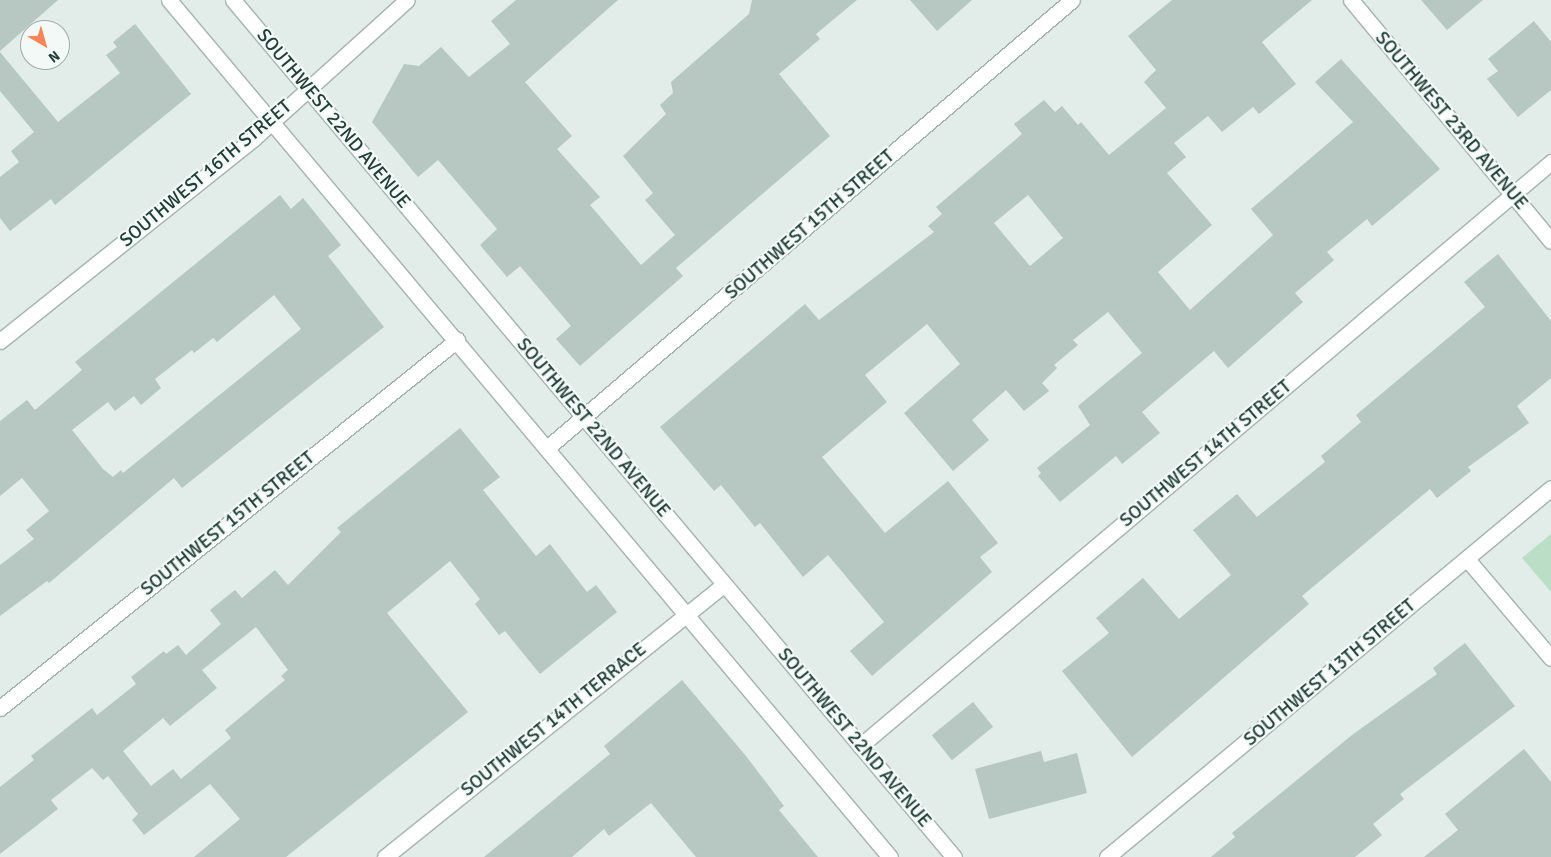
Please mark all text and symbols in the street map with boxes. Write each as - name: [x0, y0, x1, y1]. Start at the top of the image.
- north arrow: [20, 20, 70, 70]
- street label: SOUTHWEST 22ND AVENUE: [251, 25, 415, 213]
- street label: SOUTHWEST 23RD AVENUE: [1370, 27, 1532, 215]
- text: N: [45, 47, 63, 66]
- street label: SOUTHWEST 16TH STREET: [116, 96, 296, 252]
- street label: SOUTHWEST 15TH STREET: [721, 145, 899, 305]
- street label: SOUTHWEST 22ND AVENUE: [511, 334, 675, 522]
- street label: SOUTHWEST 14TH STREET: [1116, 376, 1296, 532]
- street label: SOUTHWEST 15TH STREET: [137, 447, 319, 601]
- street label: SOUTHWEST 13TH STREET: [1240, 595, 1420, 751]
- street label: SOUTHWEST 14TH TERRACE: [457, 638, 651, 802]
- street label: SOUTHWEST 22ND AVENUE: [772, 644, 936, 832]

